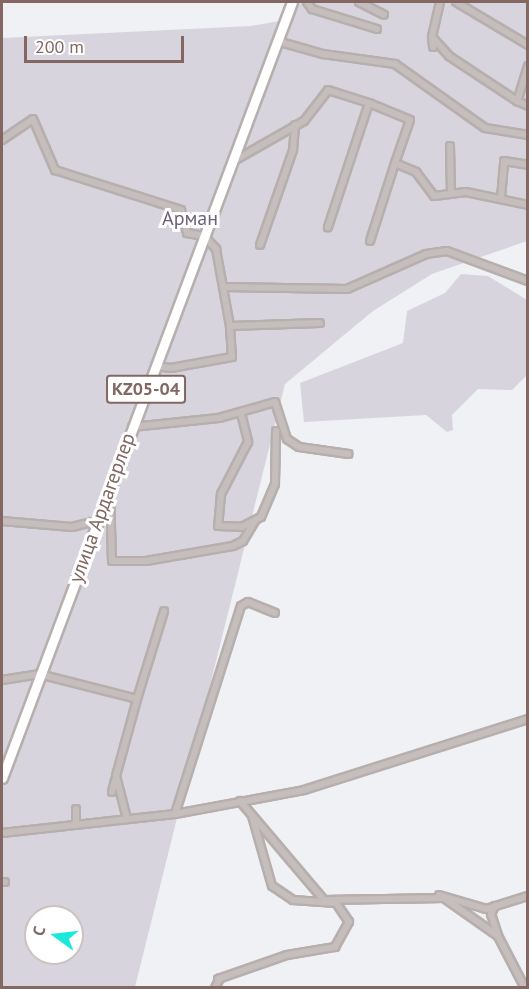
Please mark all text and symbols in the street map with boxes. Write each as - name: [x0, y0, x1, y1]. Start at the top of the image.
- scale bar: [27, 24, 188, 62]
- text: 200 m: [35, 35, 84, 58]
- park label: Арман: [162, 206, 218, 230]
- road number: KZ05-04: [106, 374, 186, 404]
- street label: улица Ардагерлер: [64, 430, 140, 586]
- north arrow: [24, 905, 84, 965]
- text: С: [28, 924, 49, 938]

